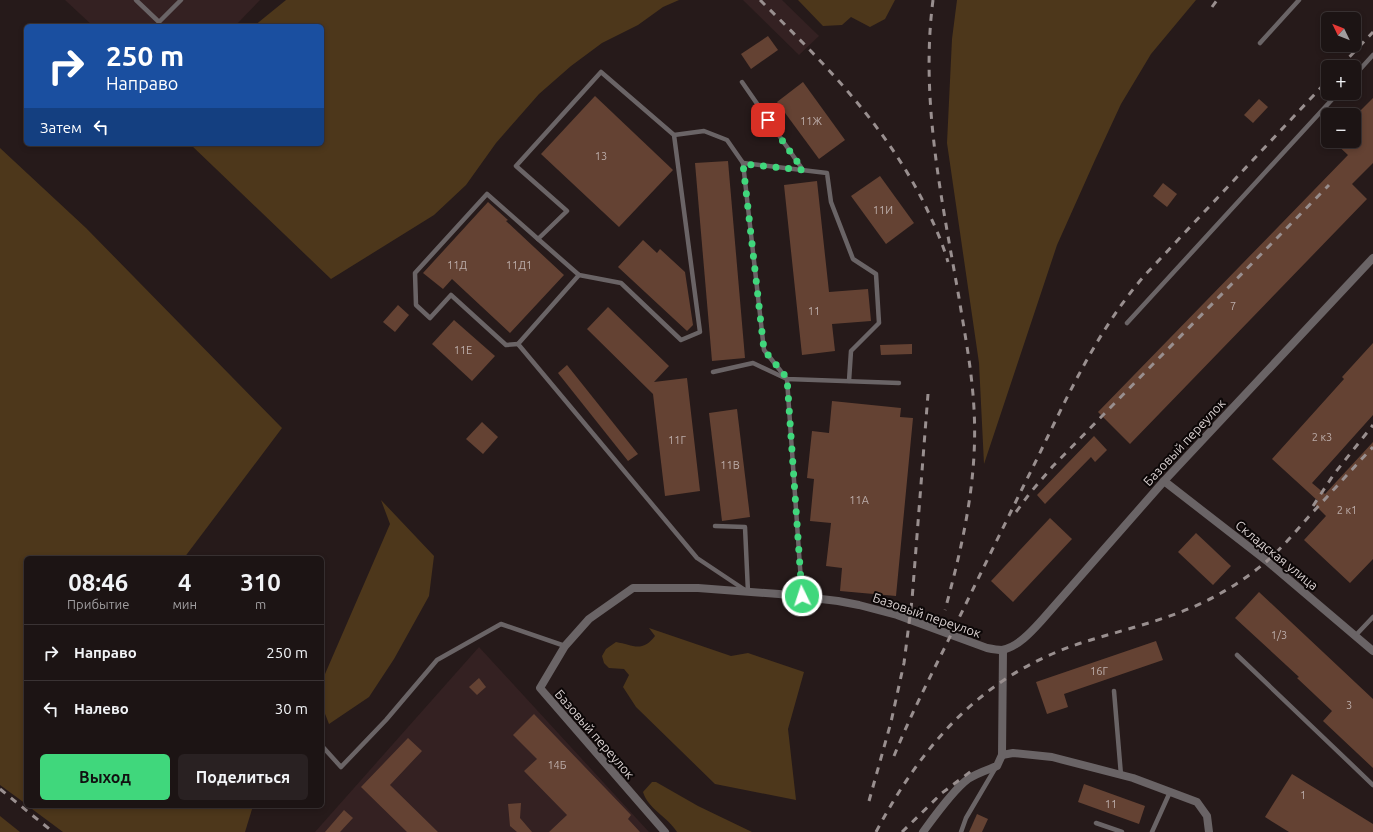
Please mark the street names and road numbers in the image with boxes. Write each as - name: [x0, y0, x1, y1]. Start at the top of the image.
- street label: Базовый переулок: [1140, 396, 1228, 488]
- street label: Складская улица: [1233, 518, 1321, 592]
- street label: Базовый переулок: [871, 590, 983, 640]
- street label: Базовый переулок: [553, 687, 638, 782]

